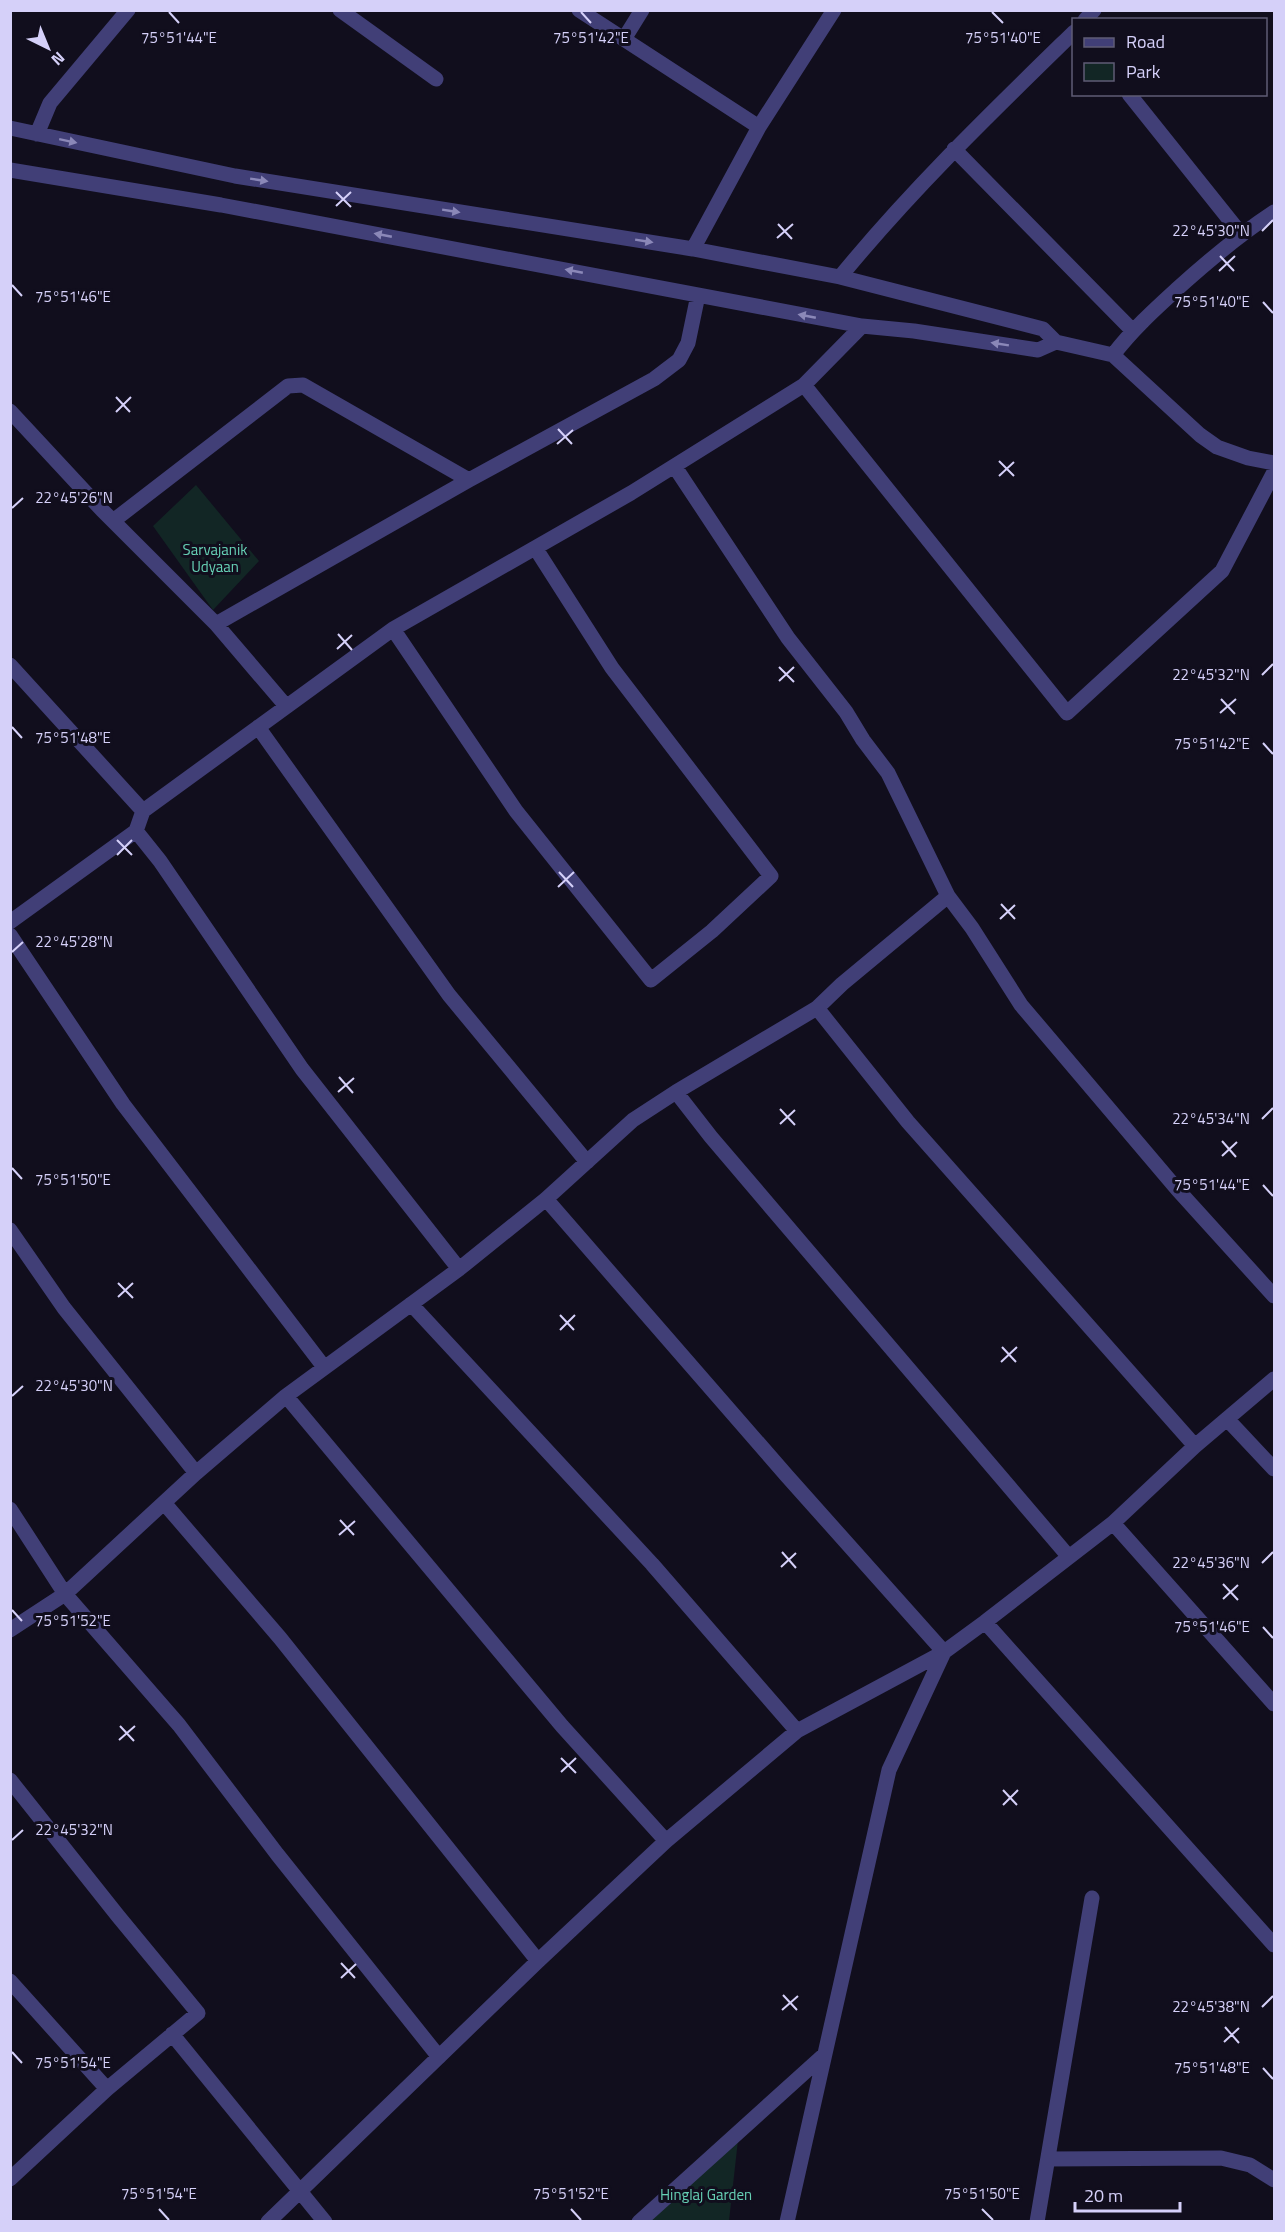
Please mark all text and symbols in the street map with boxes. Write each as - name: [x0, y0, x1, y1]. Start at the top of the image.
- north arrow: [18, 18, 78, 78]
- legend: [1072, 18, 1267, 96]
- text: 75°51'44"E: [141, 26, 217, 49]
- text: 75°51'42"E: [553, 26, 629, 49]
- text: 75°51'40"E: [965, 26, 1041, 49]
- text: Road: [1126, 28, 1165, 55]
- text: N: [46, 46, 70, 72]
- text: Park: [1126, 58, 1161, 85]
- one-way arrow: [58, 136, 77, 146]
- one-way arrow: [249, 176, 268, 185]
- one-way arrow: [442, 206, 461, 215]
- text: 22°45'30"N: [1172, 219, 1250, 242]
- one-way arrow: [373, 230, 392, 239]
- one-way arrow: [634, 237, 653, 246]
- one-way arrow: [565, 267, 584, 276]
- text: 75°51'46"E: [35, 285, 111, 308]
- text: 75°51'40"E: [1174, 290, 1250, 313]
- one-way arrow: [798, 311, 817, 320]
- one-way arrow: [990, 340, 1009, 349]
- text: 22°45'26"N: [35, 486, 113, 509]
- park label: Sarvajanik Udyaan: [183, 538, 247, 578]
- text: 22°45'32"N: [1172, 663, 1250, 686]
- text: 75°51'48"E: [35, 726, 111, 749]
- text: 75°51'42"E: [1174, 732, 1250, 755]
- text: 22°45'28"N: [35, 930, 113, 953]
- text: 22°45'34"N: [1172, 1107, 1250, 1130]
- text: 75°51'50"E: [35, 1168, 111, 1191]
- text: 75°51'44"E: [1174, 1173, 1250, 1196]
- text: 22°45'30"N: [35, 1374, 113, 1397]
- text: 22°45'36"N: [1172, 1551, 1250, 1574]
- text: 75°51'52"E: [35, 1609, 111, 1632]
- text: 75°51'46"E: [1174, 1615, 1250, 1638]
- text: 22°45'32"N: [35, 1818, 113, 1841]
- text: 22°45'38"N: [1172, 1995, 1250, 2018]
- text: 75°51'54"E: [35, 2051, 111, 2074]
- text: 75°51'48"E: [1174, 2056, 1250, 2079]
- scale bar: [1075, 2175, 1180, 2213]
- text: 75°51'54"E: [121, 2182, 197, 2205]
- text: 75°51'52"E: [533, 2182, 609, 2205]
- text: 75°51'50"E: [944, 2182, 1020, 2205]
- text: 20 m: [1084, 2182, 1123, 2209]
- park label: Hinglaj Garden: [660, 2183, 752, 2206]

